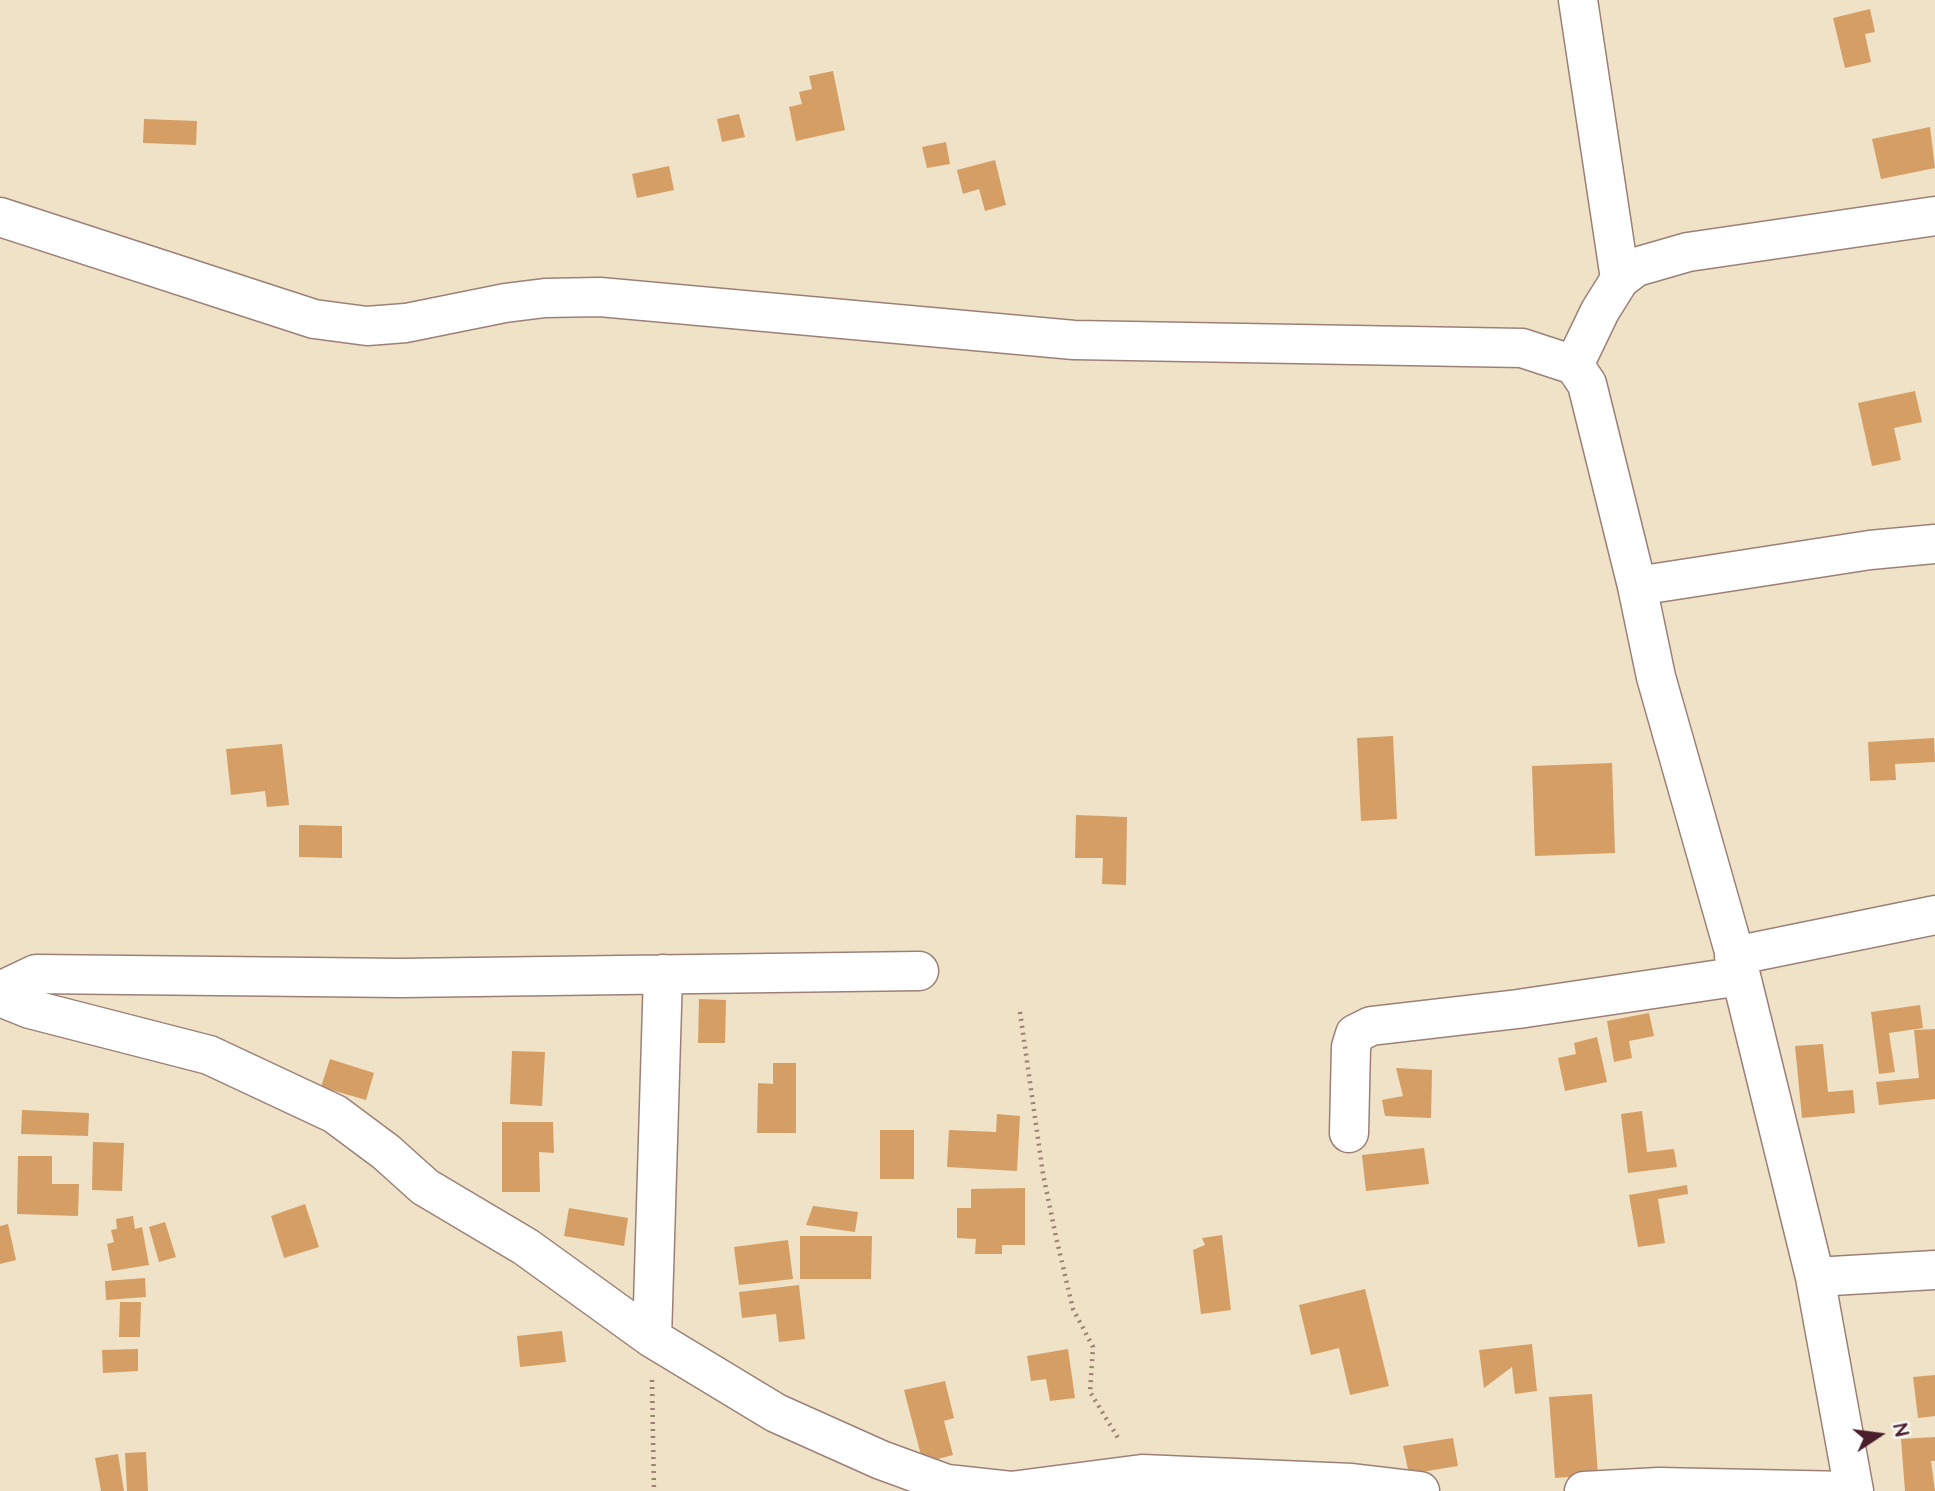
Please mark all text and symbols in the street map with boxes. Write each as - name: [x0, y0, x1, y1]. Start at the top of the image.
- north arrow: [1844, 1400, 1914, 1470]
- text: N: [1885, 1421, 1914, 1439]

